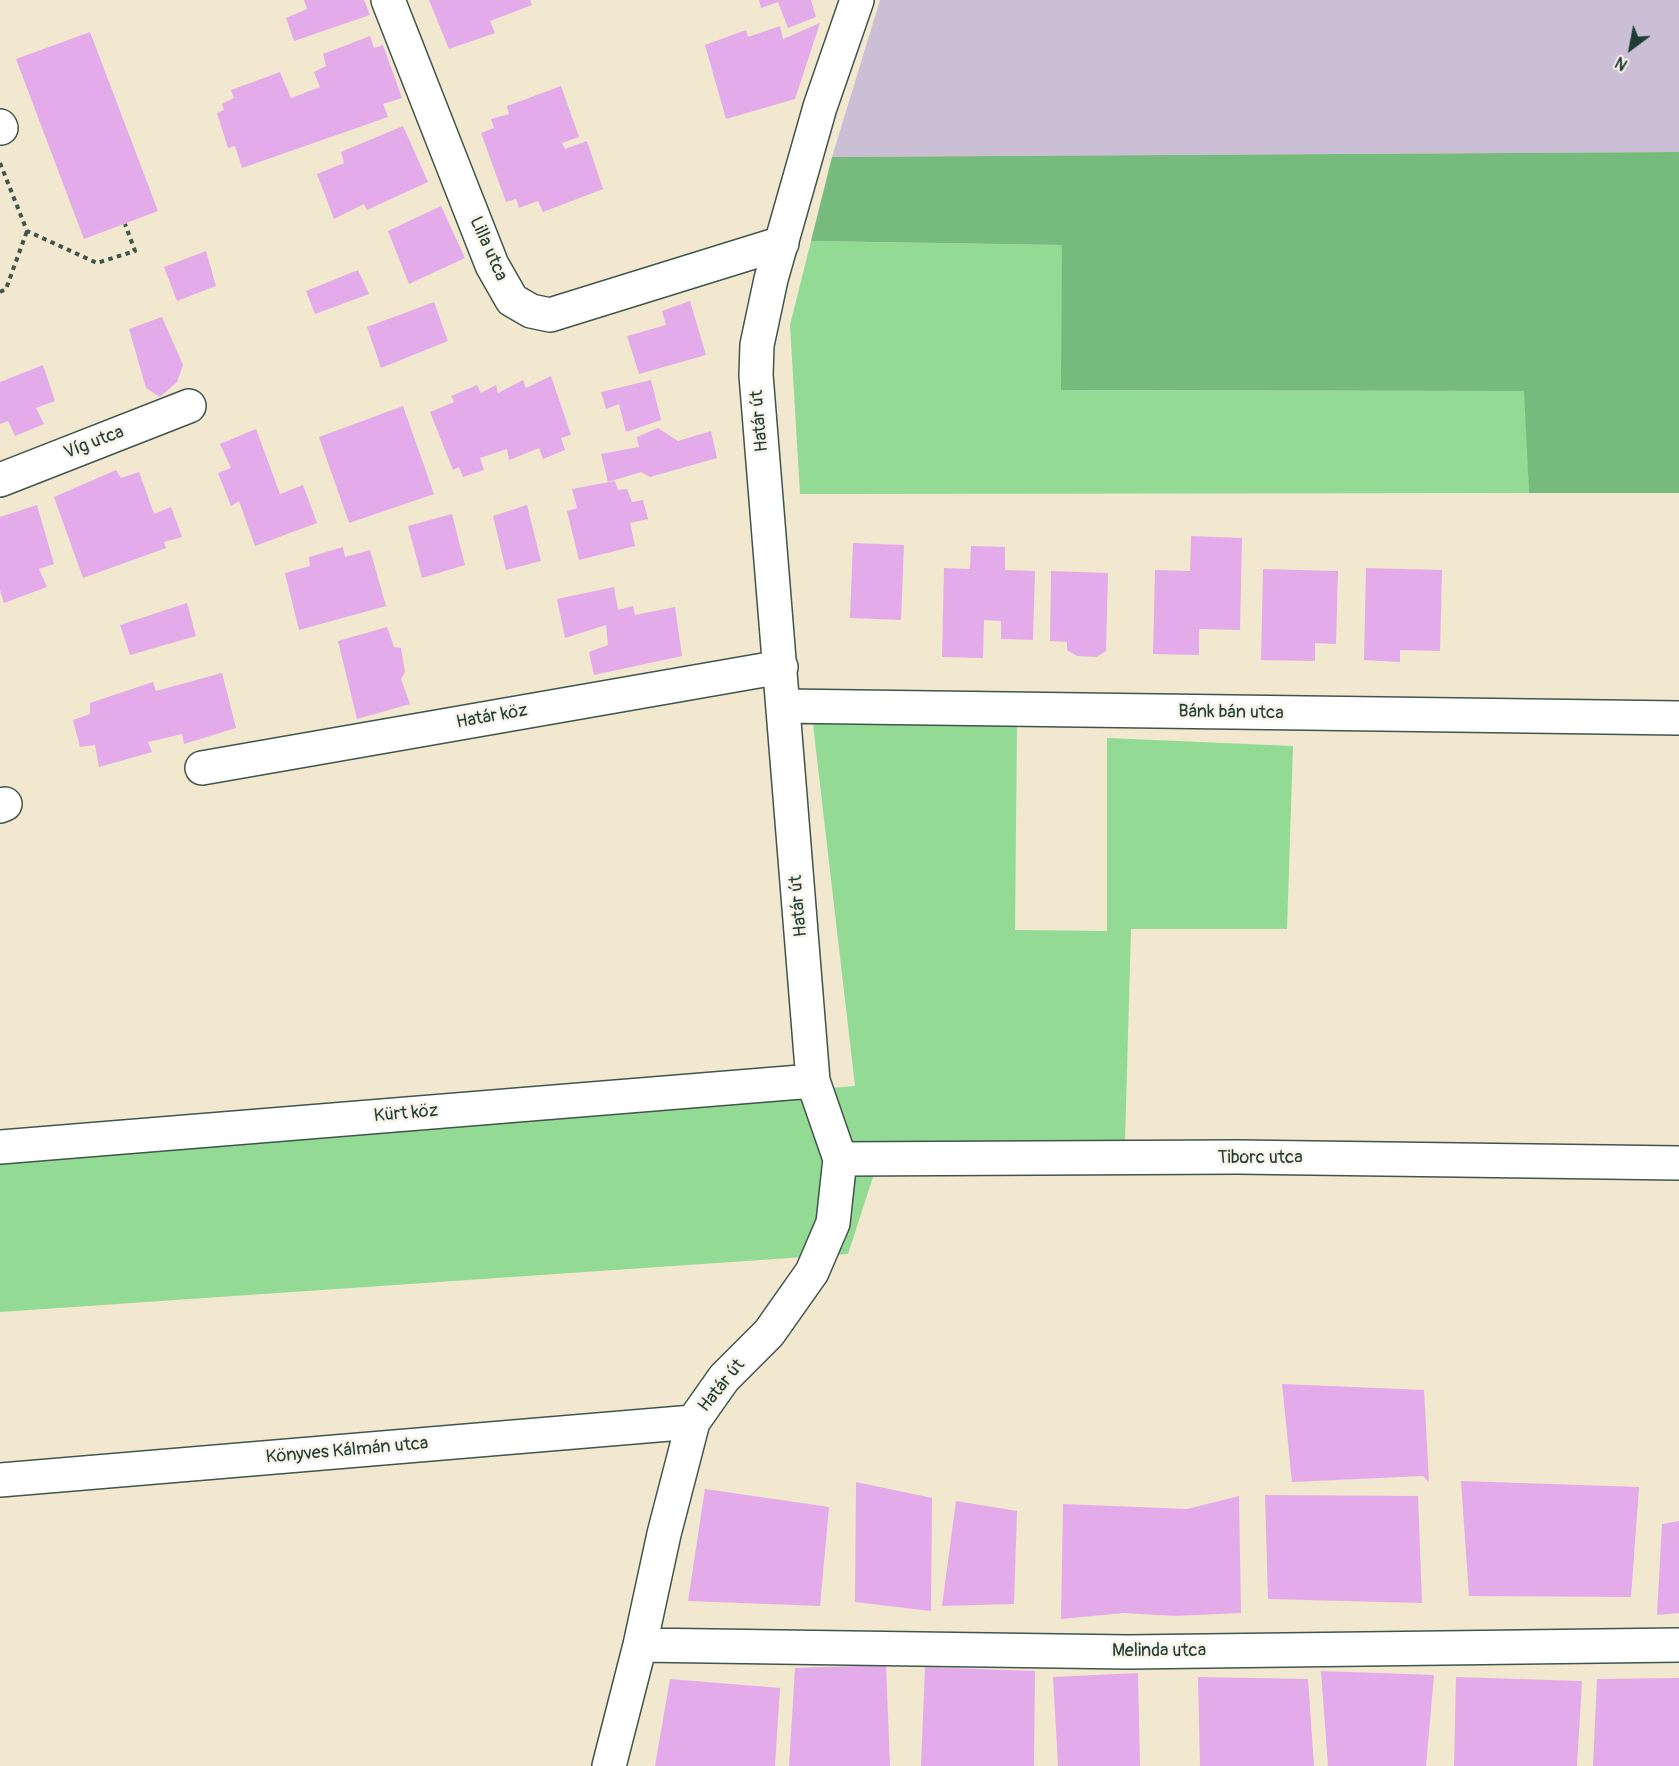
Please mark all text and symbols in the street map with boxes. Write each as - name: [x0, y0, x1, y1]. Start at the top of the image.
- north arrow: [1601, 18, 1661, 78]
- text: N: [1612, 52, 1631, 75]
- street label: Lilla utca: [464, 214, 512, 284]
- street label: Határ út: [747, 389, 773, 453]
- street label: Víg utca: [61, 422, 127, 464]
- street label: Határ köz: [455, 700, 529, 734]
- street label: Bánk bán utca: [1178, 701, 1284, 725]
- street label: Határ út: [786, 874, 812, 938]
- street label: Kürt köz: [373, 1100, 439, 1128]
- street label: Tiborc utca: [1218, 1147, 1302, 1169]
- street label: Határ út: [694, 1355, 750, 1417]
- street label: Könyves Kálmán utca: [265, 1433, 429, 1469]
- street label: Melinda utca: [1112, 1640, 1206, 1662]

